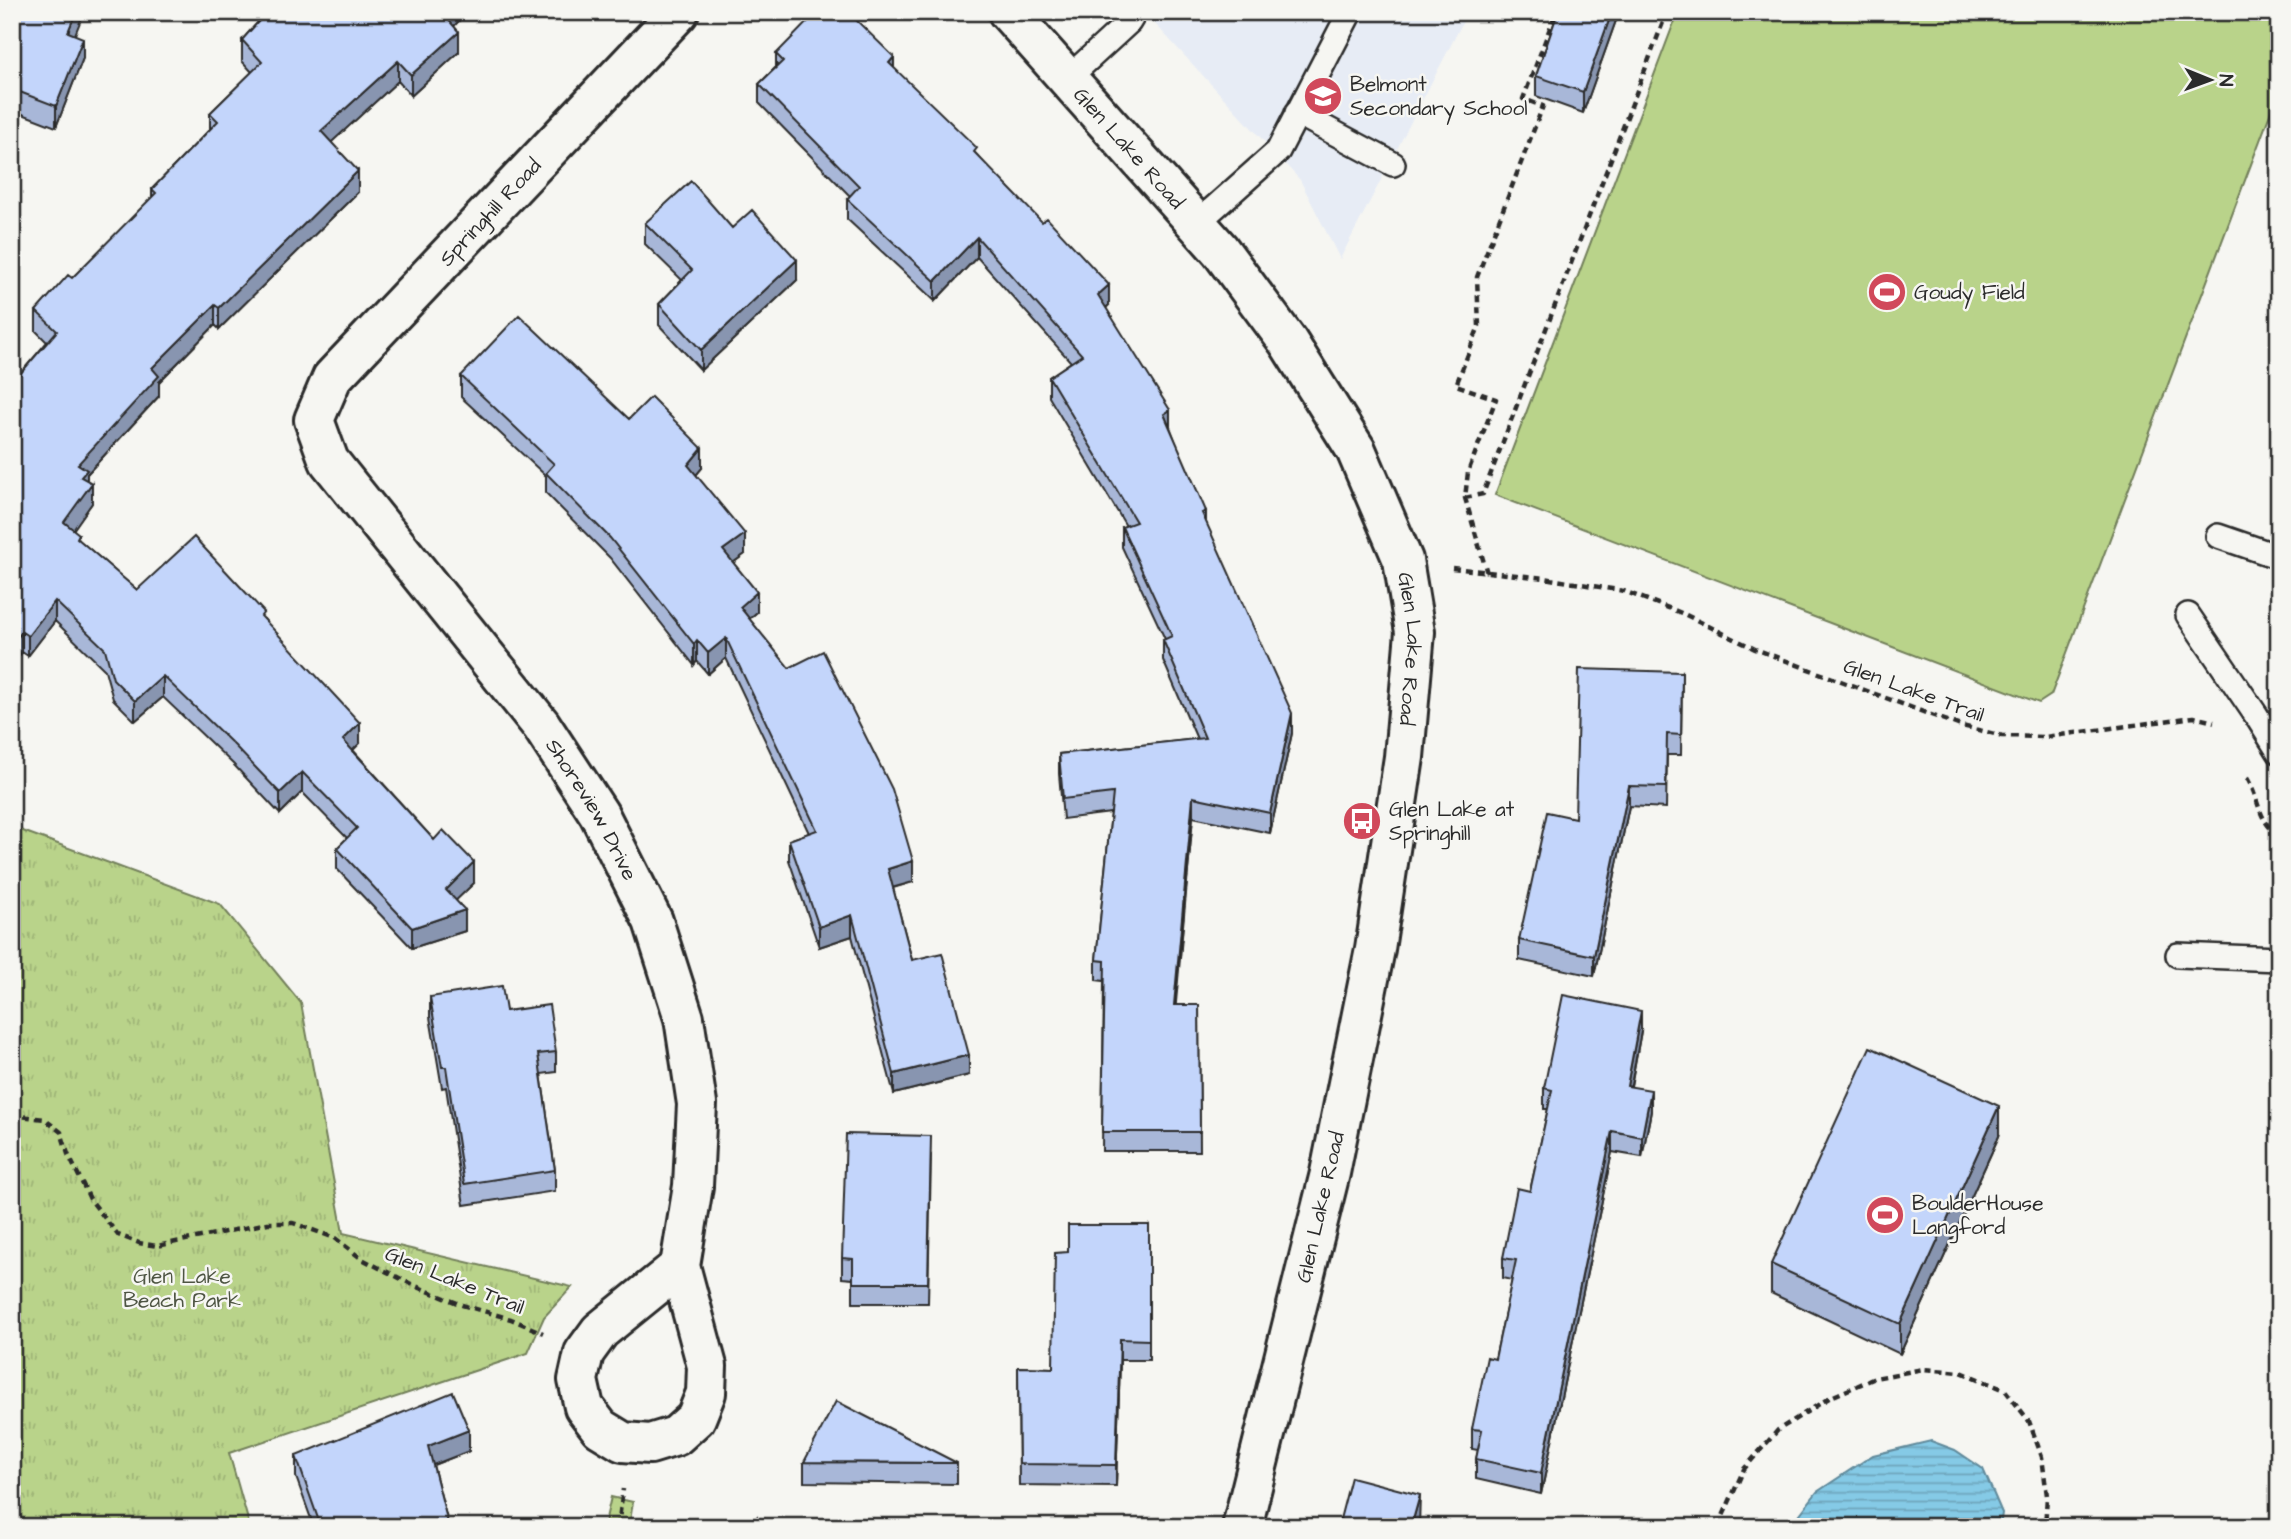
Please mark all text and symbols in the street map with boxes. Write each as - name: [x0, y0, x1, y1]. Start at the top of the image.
- north arrow: [2176, 46, 2246, 116]
- place label: Belmont Secondary School: [1350, 70, 1528, 125]
- text: N: [2212, 74, 2239, 87]
- school or university icon: Belmont Secondary School: [1302, 75, 1344, 117]
- street label: Glen Lake Road: [1067, 81, 1191, 216]
- street label: Springhill Road: [433, 152, 550, 274]
- sports icon: Goudy Field: [1866, 271, 1908, 313]
- place label: Goudy Field: [1914, 278, 2025, 309]
- street label: Glen Lake Road: [1390, 570, 1429, 727]
- street label: Glen Lake Trail: [1839, 652, 1988, 729]
- street label: Shoreview Drive: [539, 733, 644, 886]
- place label: Glen Lake at Springhill: [1389, 795, 1515, 850]
- bus stop icon: Glen Lake at Springhill: [1341, 800, 1383, 842]
- street label: Glen Lake Road: [1289, 1128, 1352, 1286]
- place label: BoulderHouse Langford: [1912, 1189, 2044, 1244]
- sports icon: BoulderHouse Langford: [1864, 1194, 1906, 1236]
- street label: Glen Lake Trail: [381, 1239, 529, 1322]
- park label: Glen Lake Beach Park: [123, 1262, 241, 1315]

